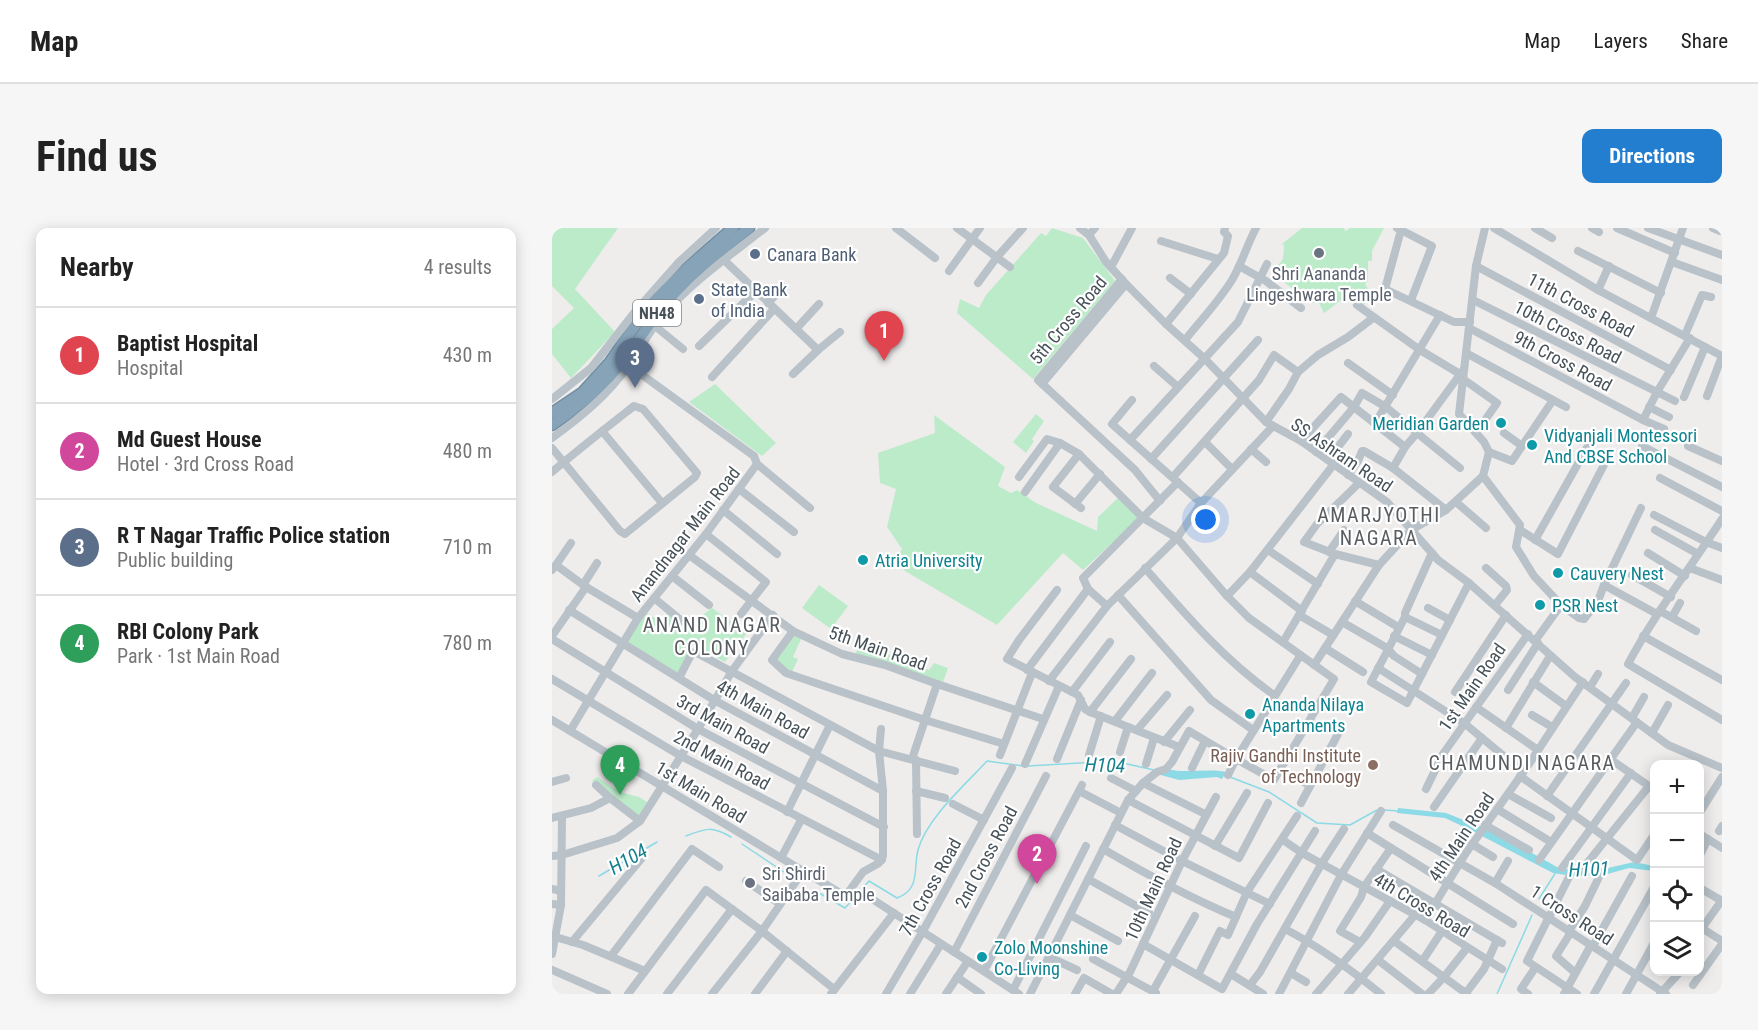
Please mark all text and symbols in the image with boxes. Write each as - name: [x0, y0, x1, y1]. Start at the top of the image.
- text: Map: [30, 25, 78, 58]
- text: Map: [1524, 29, 1561, 53]
- text: Layers: [1594, 29, 1648, 53]
- text: Share: [1681, 29, 1728, 53]
- button: Directions: [1582, 129, 1722, 183]
- text: Find us: [36, 132, 157, 181]
- place label: Canara Bank: [767, 244, 856, 265]
- marker: Shri Aananda Lingeshwara Temple: [1312, 246, 1326, 260]
- marker: Canara Bank: [748, 247, 762, 261]
- text: Nearby: [60, 252, 134, 282]
- text: 4 results: [424, 255, 492, 279]
- place label: Shri Aananda Lingeshwara Temple: [1246, 263, 1392, 305]
- street label: 11th Cross Road: [1524, 268, 1638, 342]
- street label: 5th Cross Road: [1025, 272, 1111, 368]
- place label: State Bank of India: [711, 279, 787, 321]
- marker: State Bank of India: [692, 292, 706, 306]
- street label: 10th Cross Road: [1511, 296, 1625, 368]
- road number: NH48: [633, 300, 681, 326]
- pin: 1: [864, 312, 904, 361]
- street label: 9th Cross Road: [1510, 326, 1616, 396]
- text: Baptist Hospital: [117, 331, 258, 356]
- pin: 3: [616, 338, 655, 388]
- text: 1: [74, 343, 85, 367]
- text: 430 m: [443, 343, 492, 367]
- text: Hospital: [117, 356, 183, 380]
- street label: SS Ashram Road: [1287, 413, 1397, 497]
- place label: Meridian Garden: [1372, 413, 1489, 434]
- marker: Meridian Garden: [1494, 416, 1508, 430]
- place label: Vidyanjali Montessori And CBSE School: [1544, 425, 1697, 467]
- text: Md Guest House: [117, 427, 261, 452]
- marker: Vidyanjali Montessori And CBSE School: [1525, 438, 1539, 452]
- text: 2: [74, 439, 85, 463]
- text: 480 m: [443, 439, 492, 463]
- text: Hotel · 3rd Cross Road: [117, 452, 294, 476]
- street label: Anandnagar Main Road: [626, 462, 744, 606]
- district label: AMARJYOTHI NAGARA: [1317, 503, 1441, 550]
- your location: [1191, 505, 1220, 534]
- text: R T Nagar Traffic Police station: [117, 523, 390, 548]
- text: 3: [74, 535, 85, 559]
- text: 710 m: [443, 535, 492, 559]
- text: Public building: [117, 548, 233, 572]
- place label: Atria University: [875, 550, 983, 571]
- marker: Atria University: [856, 553, 870, 567]
- place label: Cauvery Nest: [1570, 563, 1664, 584]
- marker: Cauvery Nest: [1551, 566, 1565, 580]
- place label: PSR Nest: [1552, 595, 1618, 616]
- marker: PSR Nest: [1533, 598, 1547, 612]
- district label: ANAND NAGAR COLONY: [643, 613, 781, 660]
- text: RBI Colony Park: [117, 619, 259, 644]
- street label: 5th Main Road: [826, 621, 930, 675]
- text: 4: [74, 631, 85, 655]
- text: 780 m: [443, 631, 492, 655]
- street label: 1st Main Road: [1434, 639, 1510, 735]
- text: Park · 1st Main Road: [117, 644, 280, 668]
- street label: 4th Main Road: [713, 675, 813, 743]
- street label: 3rd Main Road: [673, 690, 773, 758]
- place label: Ananda Nilaya Apartments: [1262, 694, 1364, 736]
- marker: Ananda Nilaya Apartments: [1243, 707, 1257, 721]
- street label: 2nd Main Road: [670, 726, 774, 794]
- place label: Rajiv Gandhi Institute of Technology: [1210, 745, 1362, 787]
- pin: 4: [600, 746, 640, 795]
- district label: CHAMUNDI NAGARA: [1428, 751, 1616, 775]
- water label: H104: [1084, 752, 1126, 778]
- street label: 1st Main Road: [652, 757, 750, 827]
- marker: Rajiv Gandhi Institute of Technology: [1366, 758, 1380, 772]
- map controls: [1650, 760, 1704, 976]
- button: +: [1650, 760, 1704, 814]
- street label: 4th Main Road: [1424, 789, 1498, 885]
- street label: 2nd Cross Road: [950, 803, 1022, 911]
- button: −: [1650, 814, 1704, 868]
- pin: 2: [1018, 834, 1056, 884]
- street label: 10th Main Road: [1120, 834, 1186, 944]
- street label: 7th Cross Road: [895, 835, 965, 939]
- water label: H104: [604, 838, 652, 880]
- water label: H101: [1568, 856, 1610, 882]
- place label: Sri Shirdi Saibaba Temple: [762, 863, 875, 905]
- street label: 4th Cross Road: [1370, 868, 1474, 942]
- button: locate: [1650, 868, 1704, 922]
- marker: Sri Shirdi Saibaba Temple: [743, 876, 757, 890]
- street label: 1 Cross Road: [1527, 881, 1617, 949]
- button: layers: [1650, 922, 1704, 976]
- place label: Zolo Moonshine Co-Living: [994, 937, 1108, 979]
- marker: Zolo Moonshine Co-Living: [975, 950, 989, 964]

